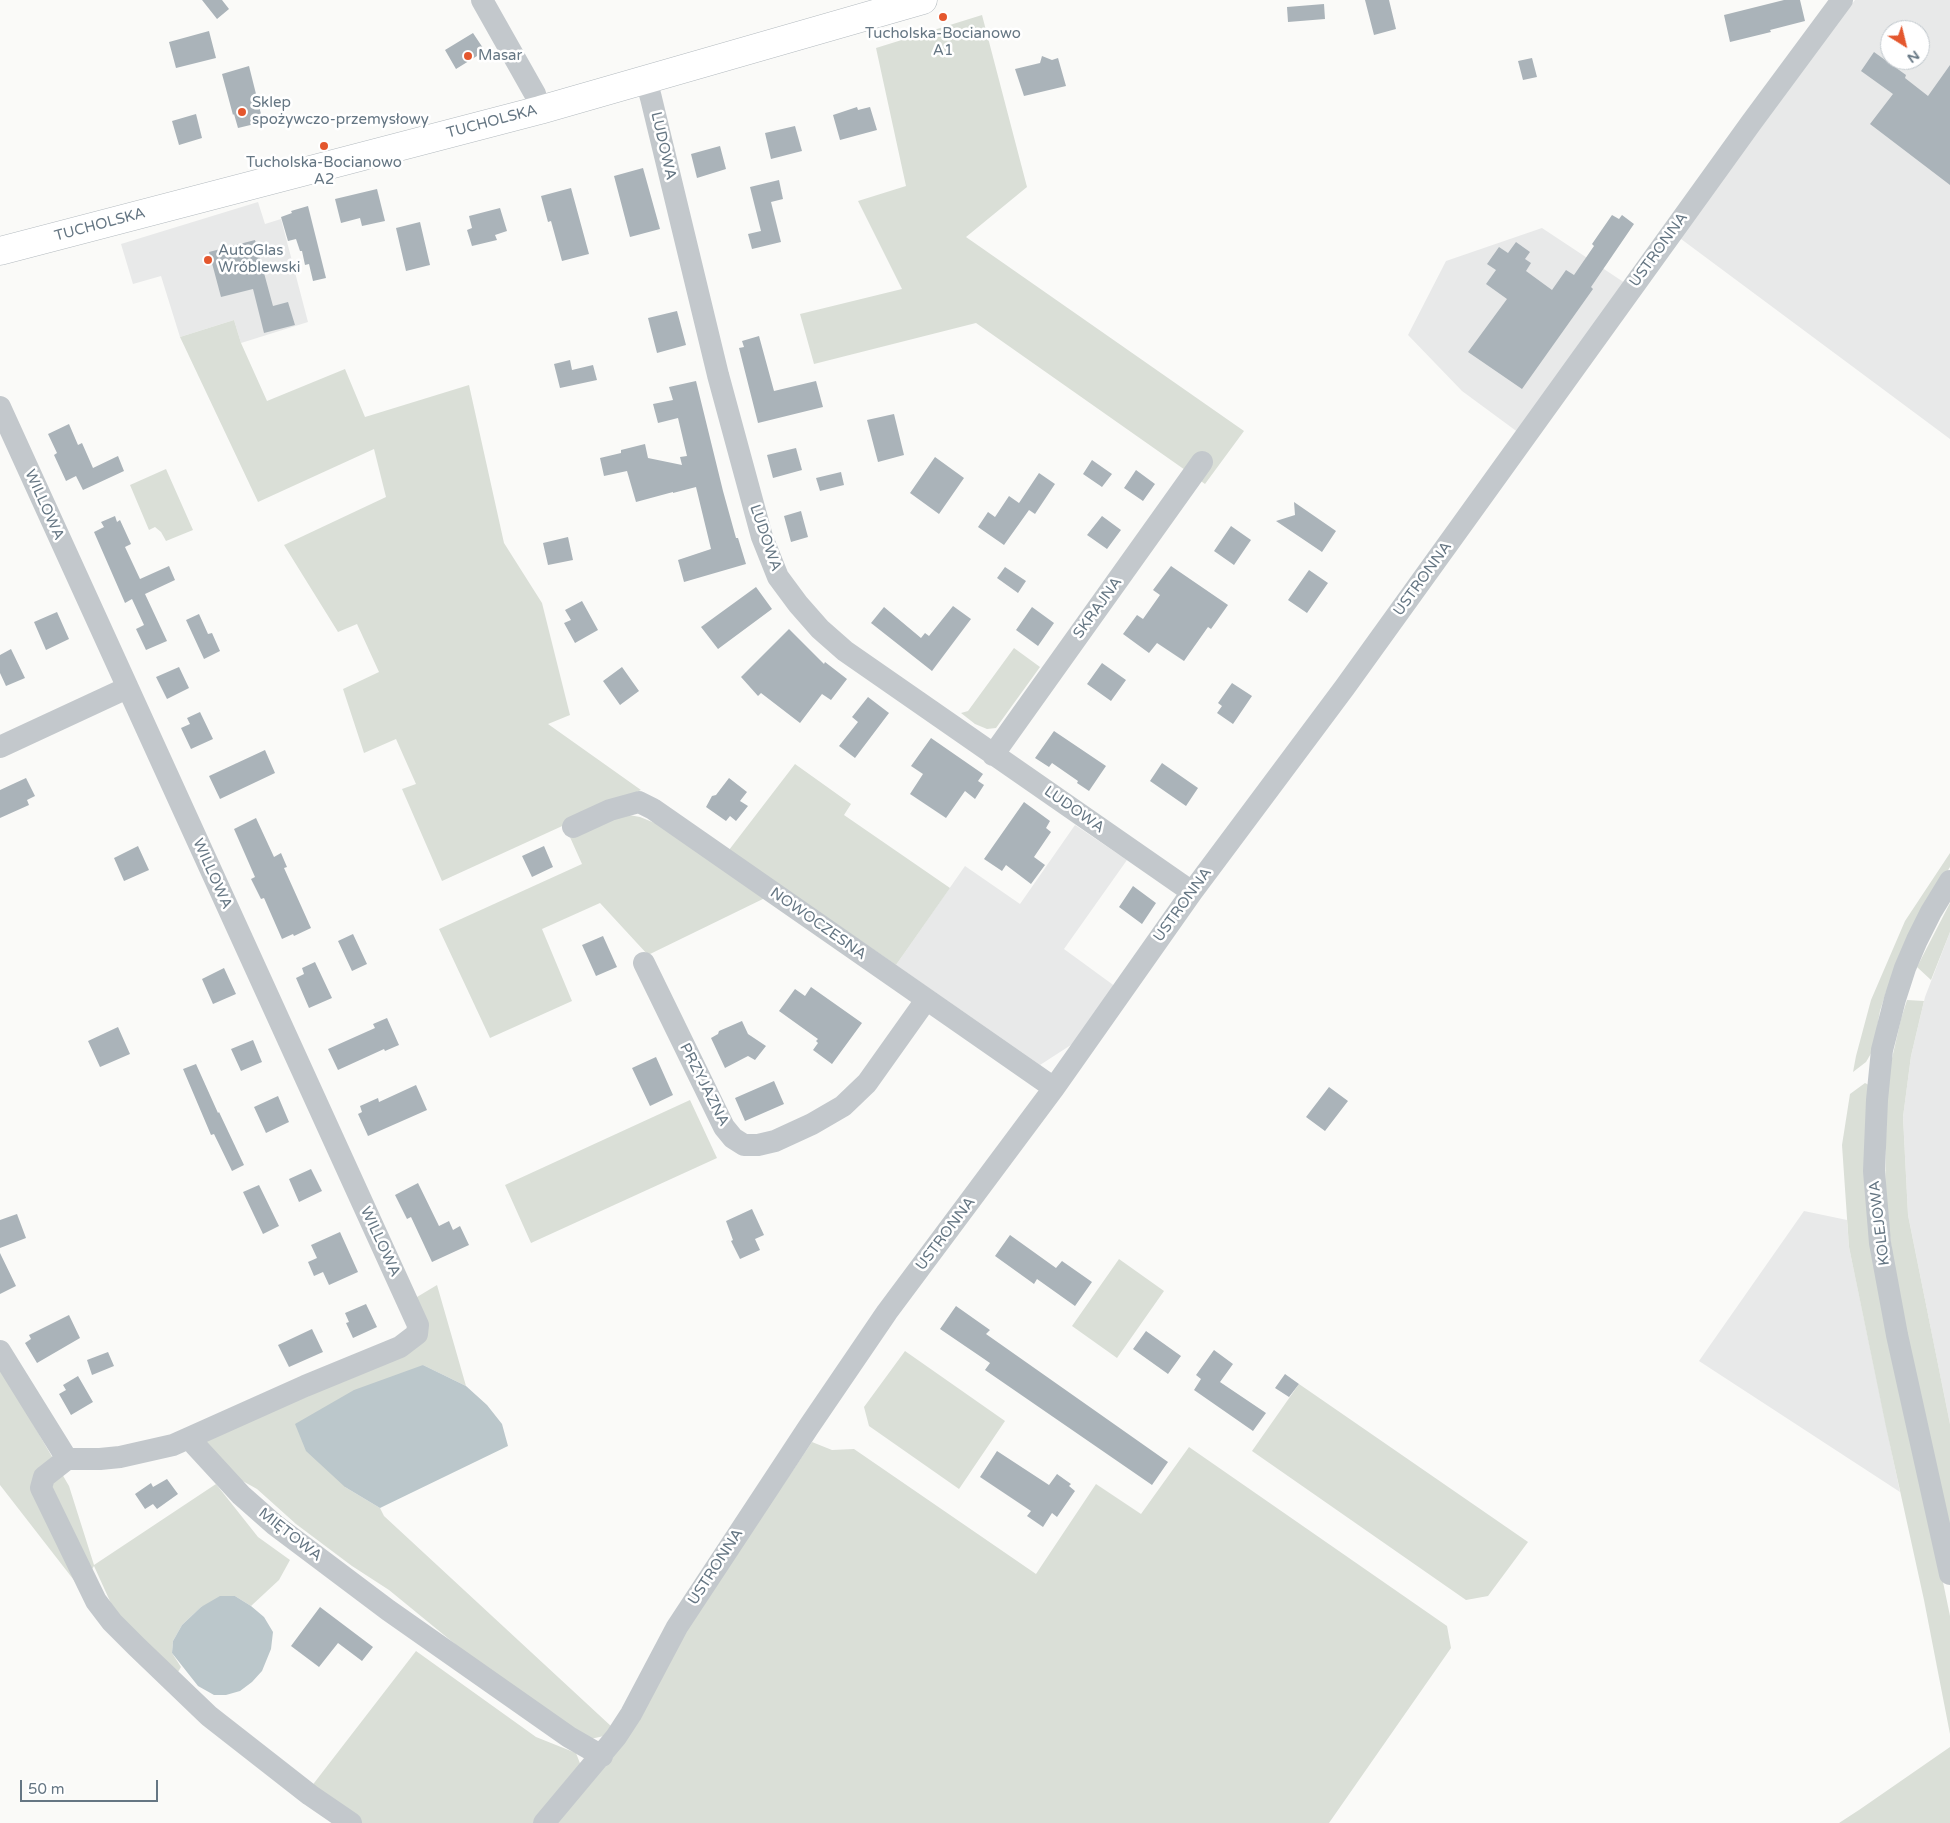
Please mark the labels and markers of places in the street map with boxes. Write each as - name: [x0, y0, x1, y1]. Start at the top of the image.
- marker: Tucholska-Bocianowo A1: [937, 11, 949, 23]
- place label: Tucholska-Bocianowo A1: [865, 25, 1021, 60]
- place label: Masar: [478, 47, 522, 65]
- marker: Masar: [462, 50, 474, 62]
- place label: Sklep spożywczo-przemysłowy: [252, 94, 429, 129]
- marker: Sklep spożywczo-przemysłowy: [236, 106, 248, 118]
- marker: Tucholska-Bocianowo A2: [318, 140, 330, 152]
- place label: Tucholska-Bocianowo A2: [246, 154, 402, 189]
- place label: AutoGlas Wróblewski: [218, 242, 300, 277]
- marker: AutoGlas Wróblewski: [202, 254, 214, 266]

